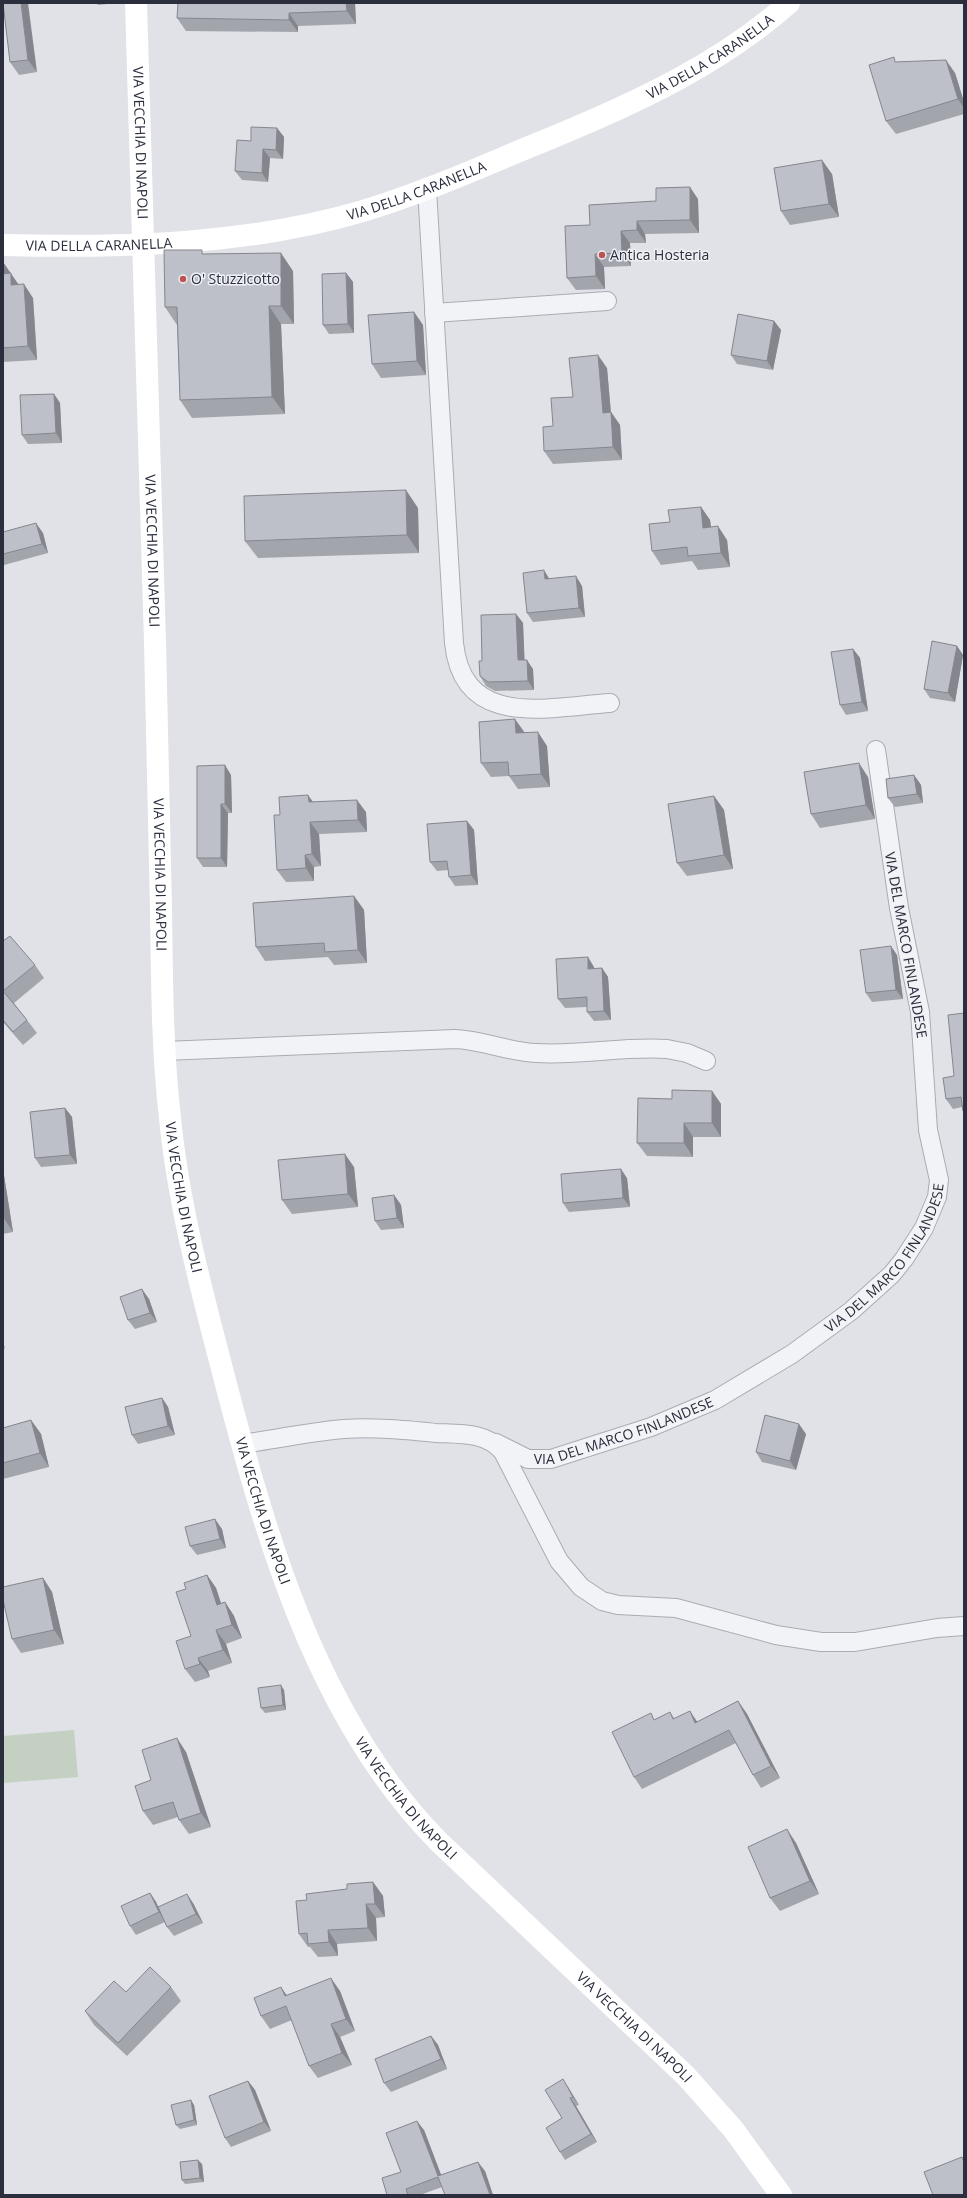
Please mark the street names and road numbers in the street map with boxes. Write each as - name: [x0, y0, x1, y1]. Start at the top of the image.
- street label: VIA DELLA CARANELLA: [643, 10, 778, 103]
- street label: VIA VECCHIA DI NAPOLI: [129, 66, 153, 220]
- street label: VIA DELLA CARANELLA: [344, 156, 489, 224]
- street label: VIA DELLA CARANELLA: [25, 233, 173, 255]
- street label: VIA VECCHIA DI NAPOLI: [141, 474, 165, 627]
- street label: VIA VECCHIA DI NAPOLI: [150, 798, 172, 951]
- street label: VIA DEL MARCO FINLANDESE: [881, 850, 932, 1040]
- street label: VIA VECCHIA DI NAPOLI: [161, 1121, 207, 1274]
- street label: VIA DEL MARCO FINLANDESE: [821, 1182, 948, 1336]
- street label: VIA DEL MARCO FINLANDESE: [534, 1392, 716, 1468]
- street label: VIA VECCHIA DI NAPOLI: [232, 1435, 295, 1587]
- street label: VIA VECCHIA DI NAPOLI: [351, 1733, 462, 1863]
- street label: VIA VECCHIA DI NAPOLI: [573, 1967, 697, 2086]

